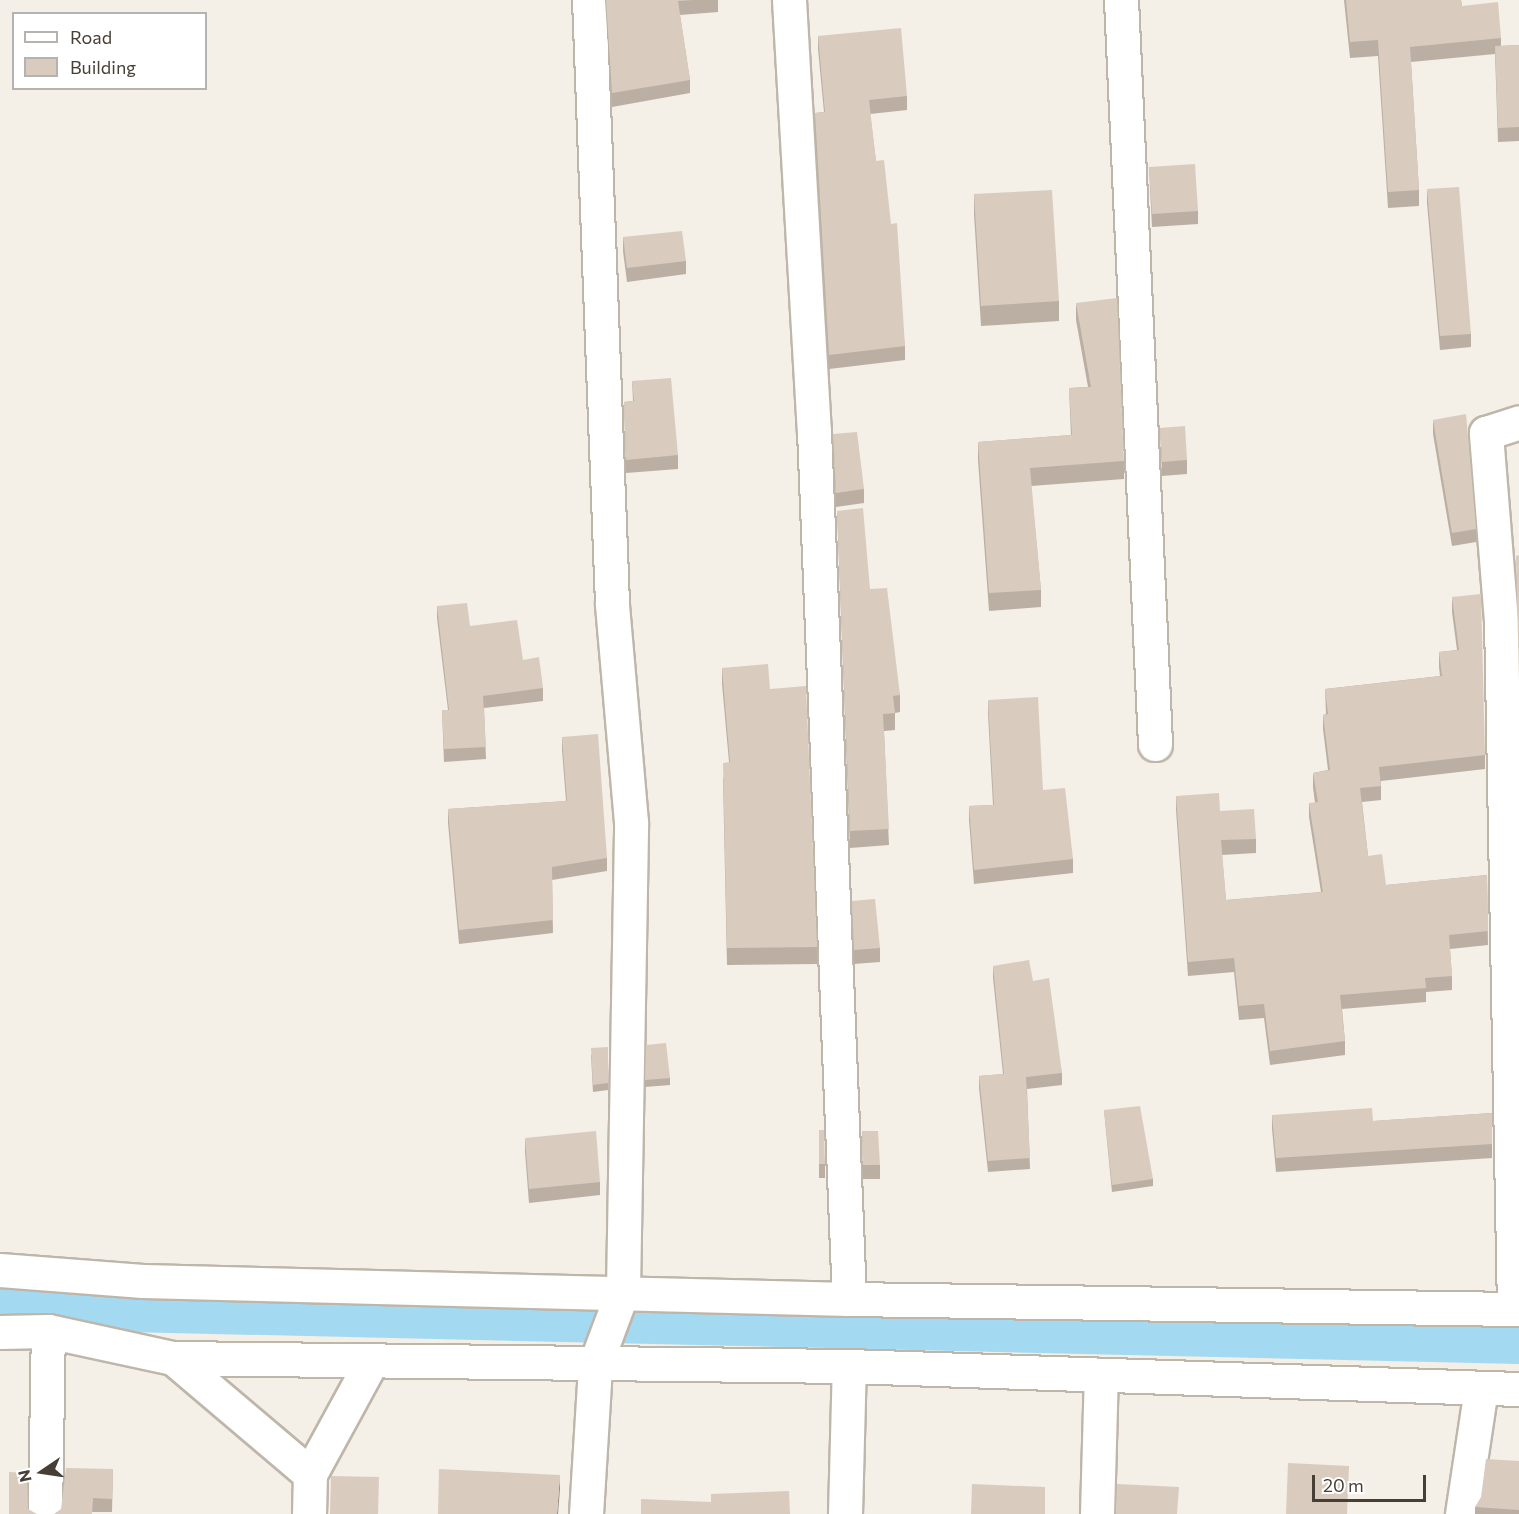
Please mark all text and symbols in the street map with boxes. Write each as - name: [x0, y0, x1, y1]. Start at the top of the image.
- legend: [12, 12, 207, 90]
- text: Road: [70, 26, 112, 48]
- text: Building: [70, 56, 136, 78]
- north arrow: [12, 1442, 72, 1502]
- scale bar: [1315, 1463, 1429, 1501]
- text: N: [13, 1468, 35, 1484]
- text: 20 m: [1323, 1474, 1364, 1496]

